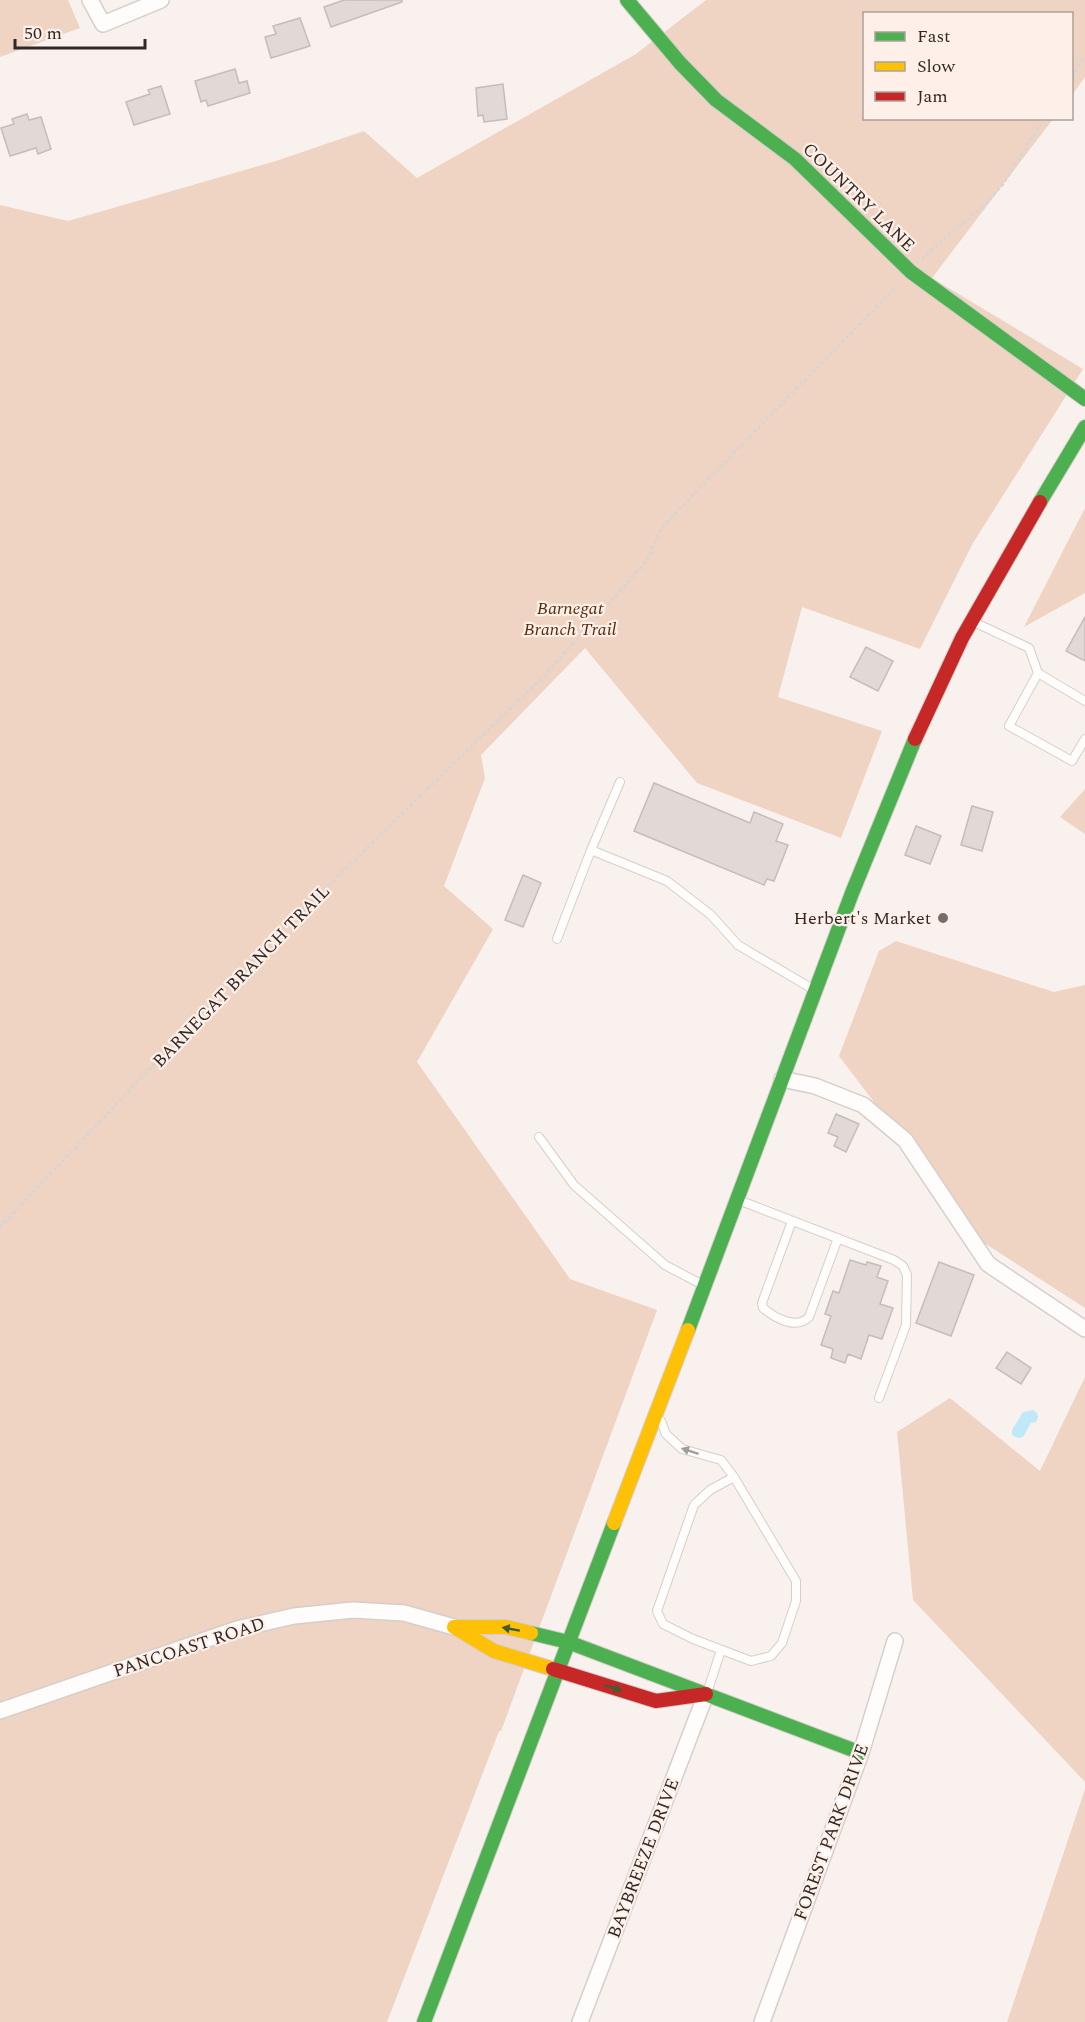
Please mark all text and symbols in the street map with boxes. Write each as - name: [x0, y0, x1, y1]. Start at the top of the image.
- scale bar: [15, 12, 146, 50]
- legend: [863, 12, 1073, 120]
- text: 50 m: [24, 20, 62, 47]
- text: Fast: [917, 23, 950, 50]
- text: Slow: [917, 53, 956, 80]
- text: Jam: [917, 83, 948, 110]
- street label: COUNTRY LANE: [796, 136, 921, 258]
- park label: Barnegat Branch Trail: [524, 595, 617, 643]
- street label: BARNEGAT BRANCH TRAIL: [146, 879, 336, 1074]
- place label: Herbert's Market: [793, 905, 931, 932]
- marker: Herbert's Market: [936, 911, 950, 925]
- one-way arrow: [681, 1446, 699, 1455]
- street label: PANCOAST ROAD: [110, 1610, 268, 1685]
- one-way arrow: [501, 1624, 520, 1633]
- one-way arrow: [604, 1684, 622, 1693]
- street label: FOREST PARK DRIVE: [787, 1740, 876, 1924]
- street label: BAYBREEZE DRIVE: [600, 1774, 686, 1942]

